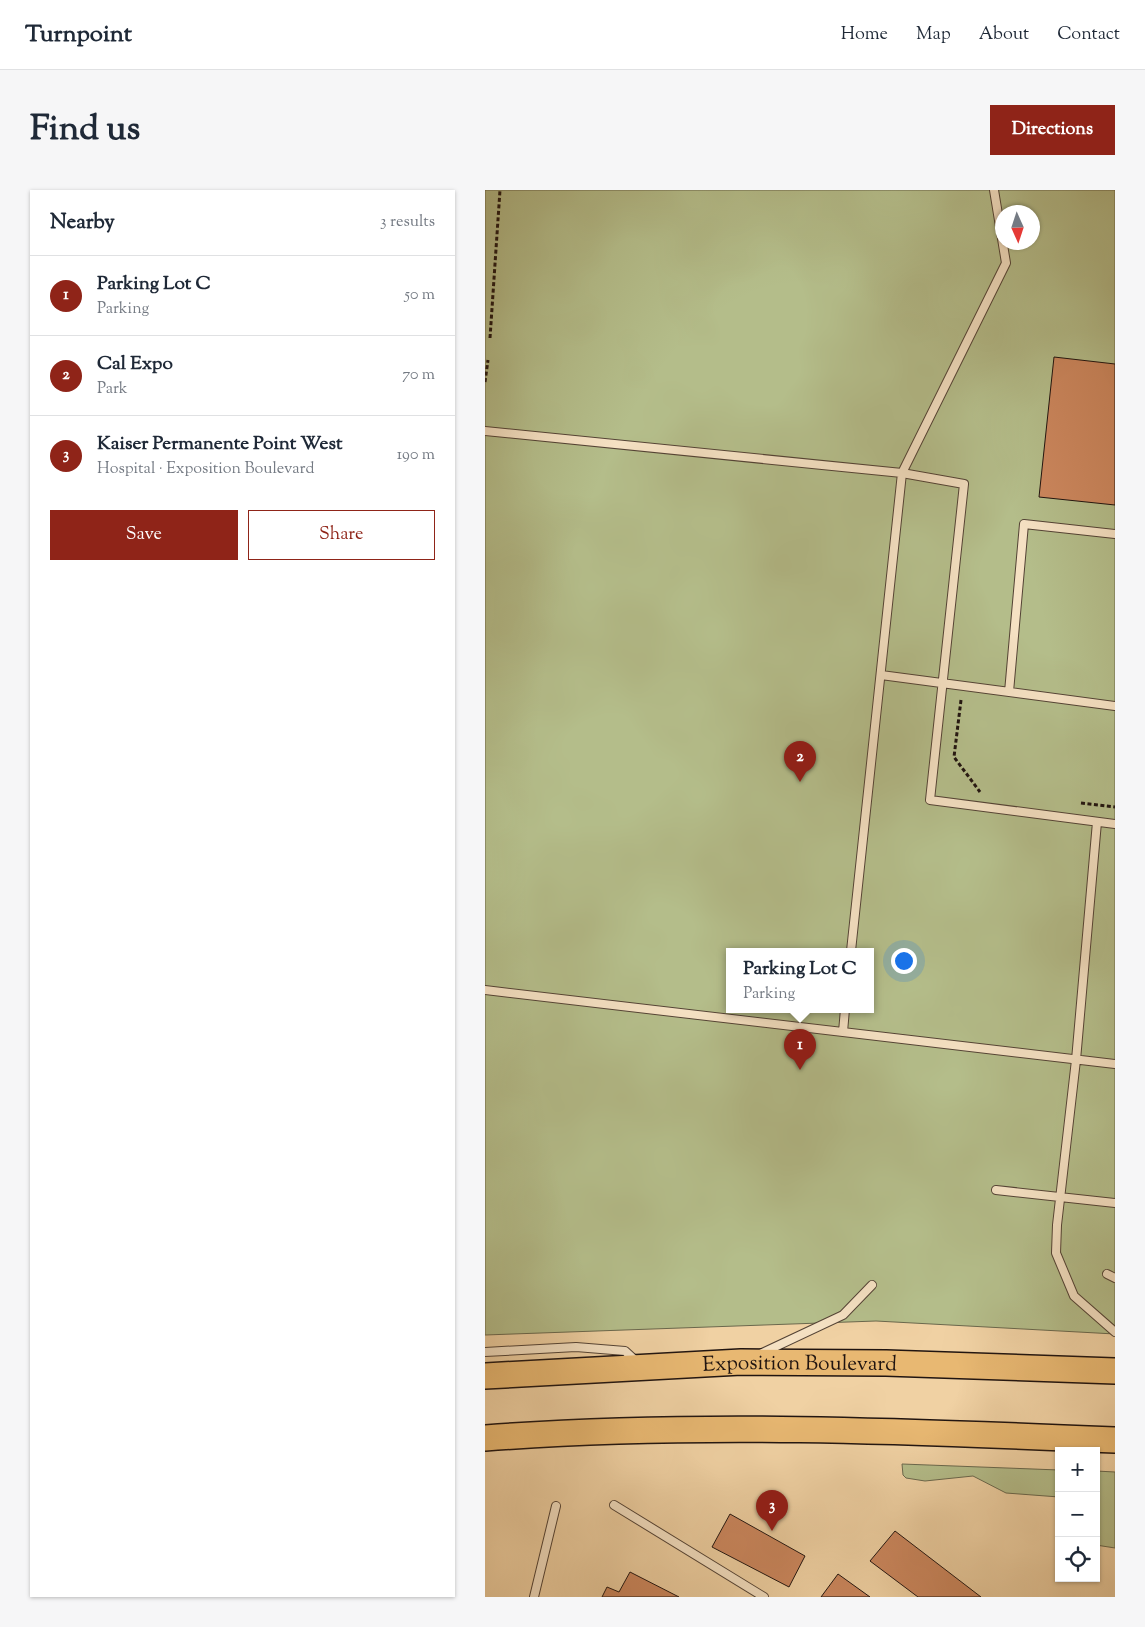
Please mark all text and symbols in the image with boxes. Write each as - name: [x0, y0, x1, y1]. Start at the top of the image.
- text: Turnpoint: [25, 18, 132, 52]
- text: Home: [841, 22, 888, 48]
- text: Map: [916, 22, 951, 48]
- text: About: [979, 22, 1029, 48]
- text: Contact: [1057, 22, 1120, 48]
- text: Find us: [30, 105, 140, 156]
- button: Directions: [990, 105, 1115, 155]
- north arrow: [995, 205, 1040, 250]
- text: Nearby: [50, 208, 115, 238]
- text: 3 results: [380, 211, 435, 234]
- text: Parking Lot C: [97, 271, 211, 298]
- text: 1: [63, 284, 69, 307]
- text: 50 m: [404, 284, 435, 307]
- text: Parking: [97, 298, 149, 321]
- text: Cal Expo: [97, 351, 173, 378]
- text: 2: [62, 364, 70, 387]
- text: 70 m: [402, 364, 435, 387]
- text: Park: [97, 378, 128, 401]
- text: Kaiser Permanente Point West: [97, 431, 342, 458]
- text: 3: [63, 444, 69, 467]
- text: 190 m: [397, 444, 435, 467]
- text: Hospital · Exposition Boulevard: [97, 458, 315, 481]
- button: Save: [50, 510, 238, 560]
- button: Share: [248, 510, 435, 560]
- pin: 2: [784, 741, 816, 782]
- popup: [726, 948, 874, 1013]
- your location: [891, 948, 917, 974]
- text: Parking Lot C: [743, 956, 857, 983]
- text: Parking: [743, 983, 795, 1006]
- pin: 1: [784, 1029, 816, 1070]
- street label: Exposition Boulevard: [702, 1349, 898, 1381]
- map controls: [1055, 1447, 1100, 1582]
- button: +: [1055, 1447, 1100, 1492]
- pin: 3: [756, 1490, 788, 1531]
- button: −: [1055, 1492, 1100, 1537]
- button: locate: [1055, 1537, 1100, 1582]

